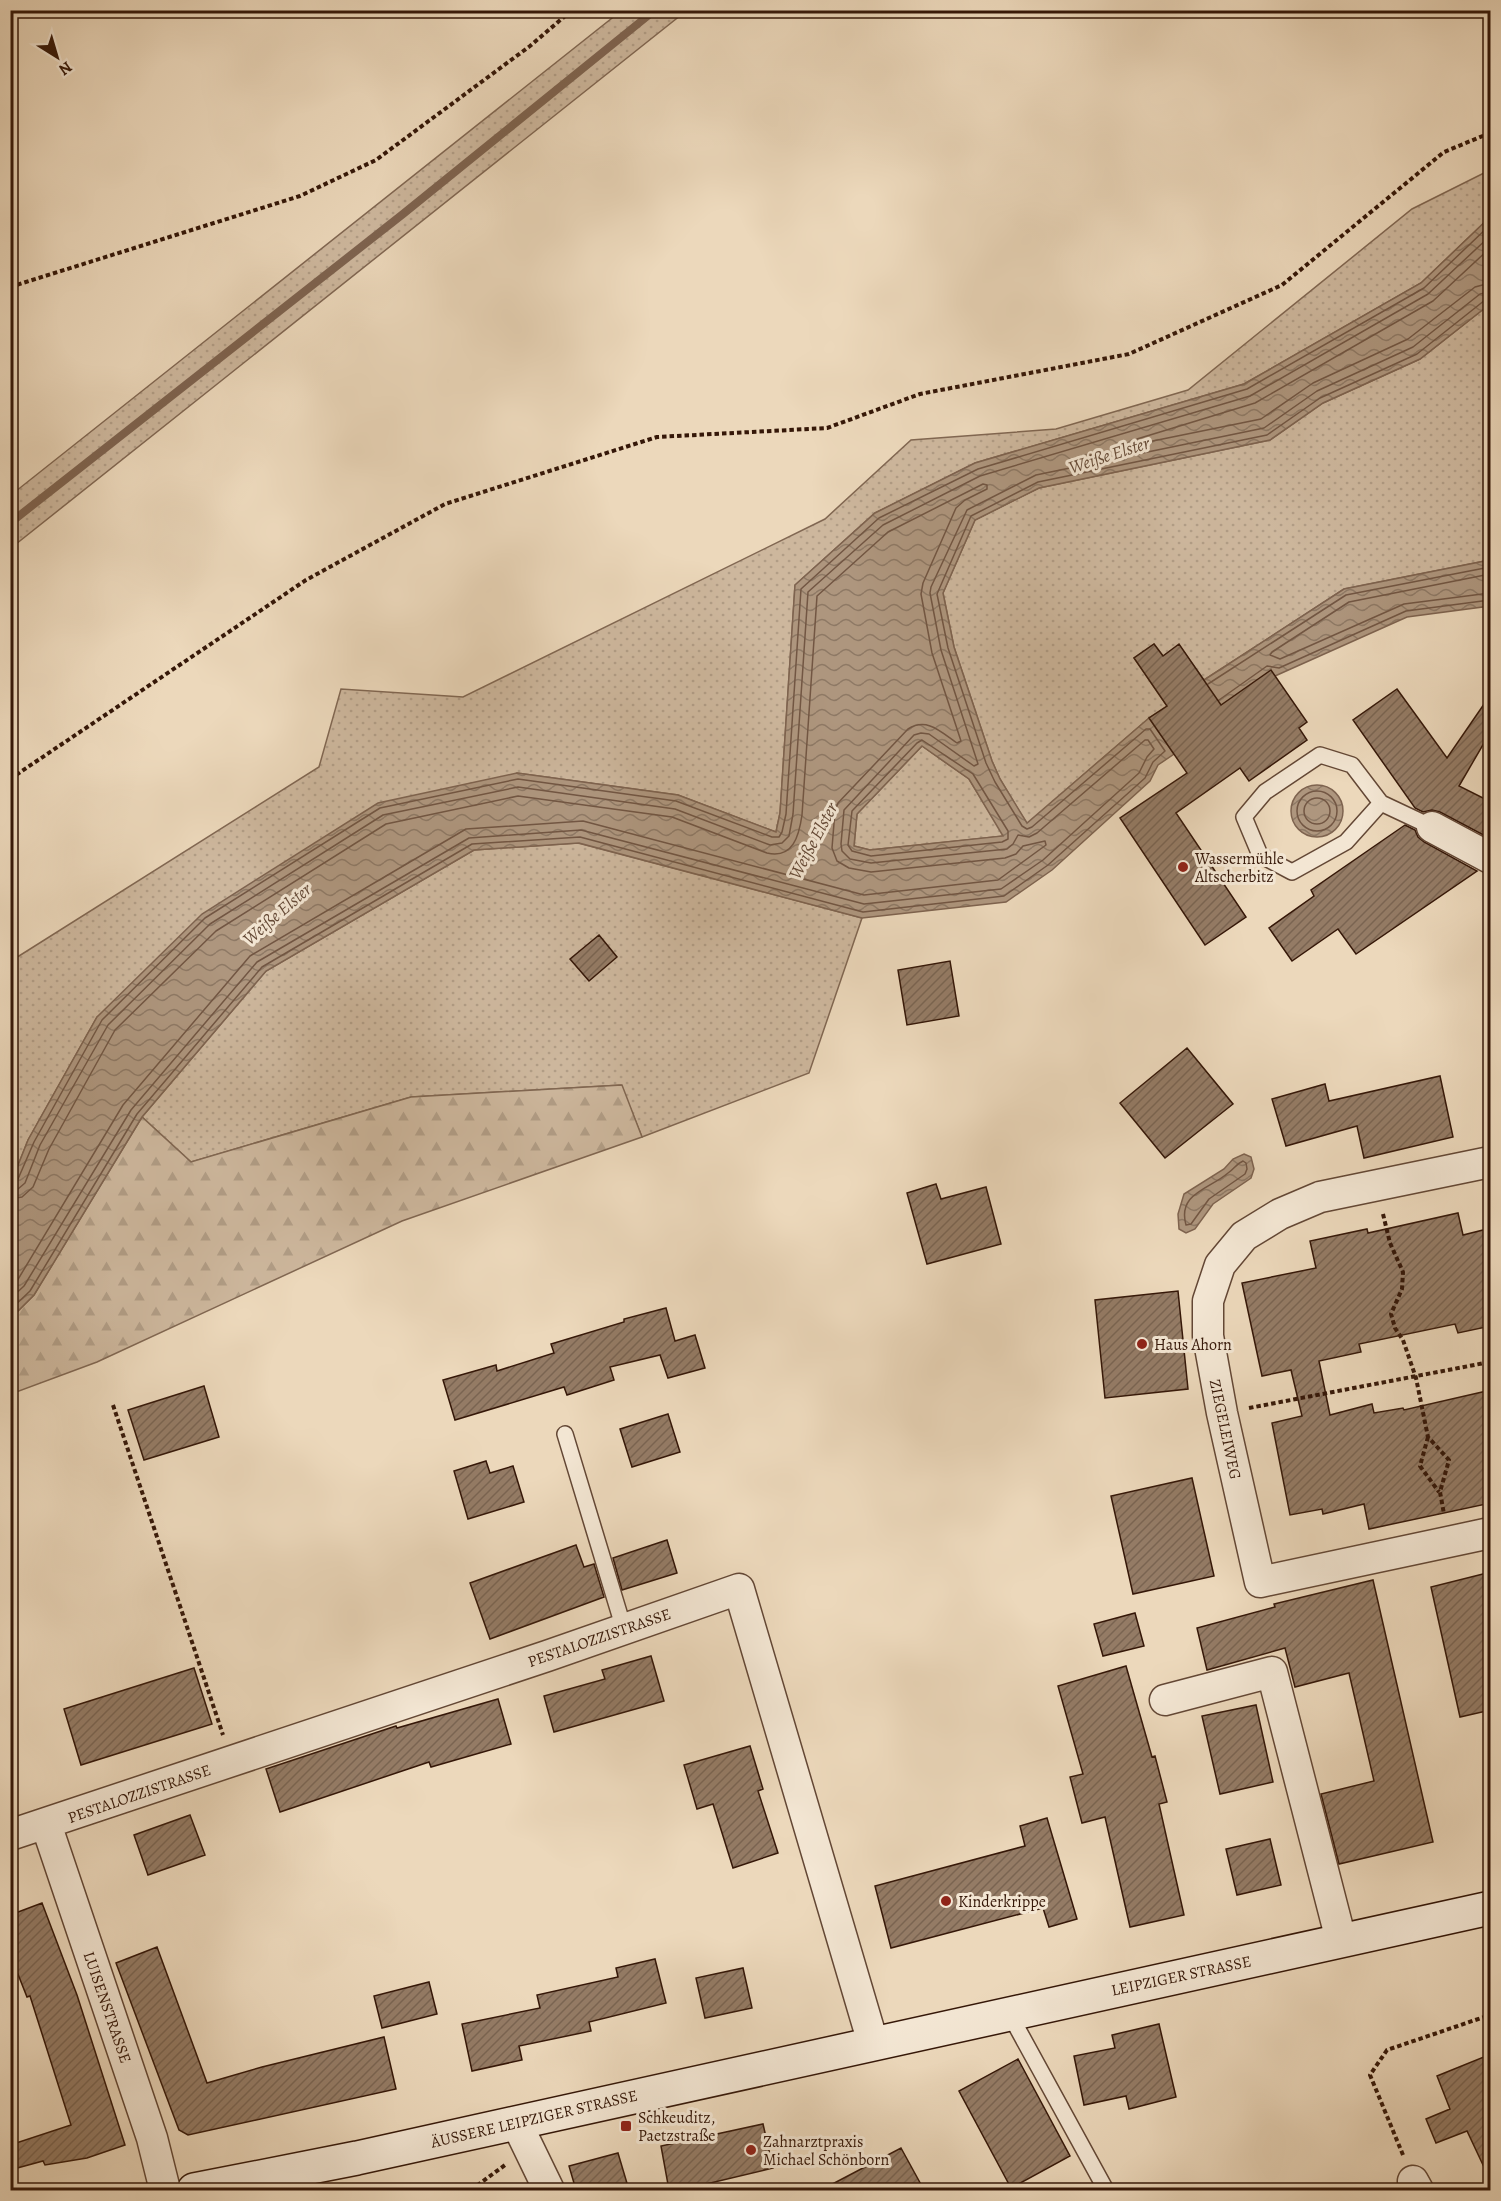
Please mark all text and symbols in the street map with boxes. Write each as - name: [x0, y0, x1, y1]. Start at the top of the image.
- north arrow: [27, 27, 87, 87]
- text: N: [54, 56, 77, 81]
- water label: Weiße Elster: [1065, 430, 1153, 479]
- water label: Weiße Elster: [783, 798, 844, 884]
- place label: Wassermühle Altscherbitz: [1194, 848, 1284, 888]
- marker: Wassermühle Altscherbitz: [1176, 860, 1190, 874]
- water label: Weiße Elster: [238, 877, 317, 951]
- place label: Haus Ahorn: [1154, 1334, 1232, 1356]
- marker: Haus Ahorn: [1135, 1337, 1149, 1351]
- street label: ZIEGELEIWEG: [1204, 1377, 1246, 1481]
- street label: PESTALOZZISTRASSE: [525, 1603, 674, 1673]
- street label: PESTALOZZISTRASSE: [65, 1759, 214, 1829]
- place label: Kinderkrippe: [958, 1891, 1046, 1913]
- marker: Kinderkrippe: [939, 1894, 953, 1908]
- street label: LUISENSTRASSE: [78, 1948, 136, 2066]
- street label: LEIPZIGER STRASSE: [1109, 1950, 1253, 2002]
- street label: ÄUSSERE LEIPZIGER STRASSE: [428, 2084, 640, 2154]
- place label: Schkeuditz, Paetzstraße: [638, 2107, 716, 2147]
- marker: Schkeuditz, Paetzstraße: [619, 2119, 633, 2133]
- place label: Zahnarztpraxis Michael Schönborn: [763, 2131, 889, 2171]
- marker: Zahnarztpraxis Michael Schönborn: [744, 2143, 758, 2157]

